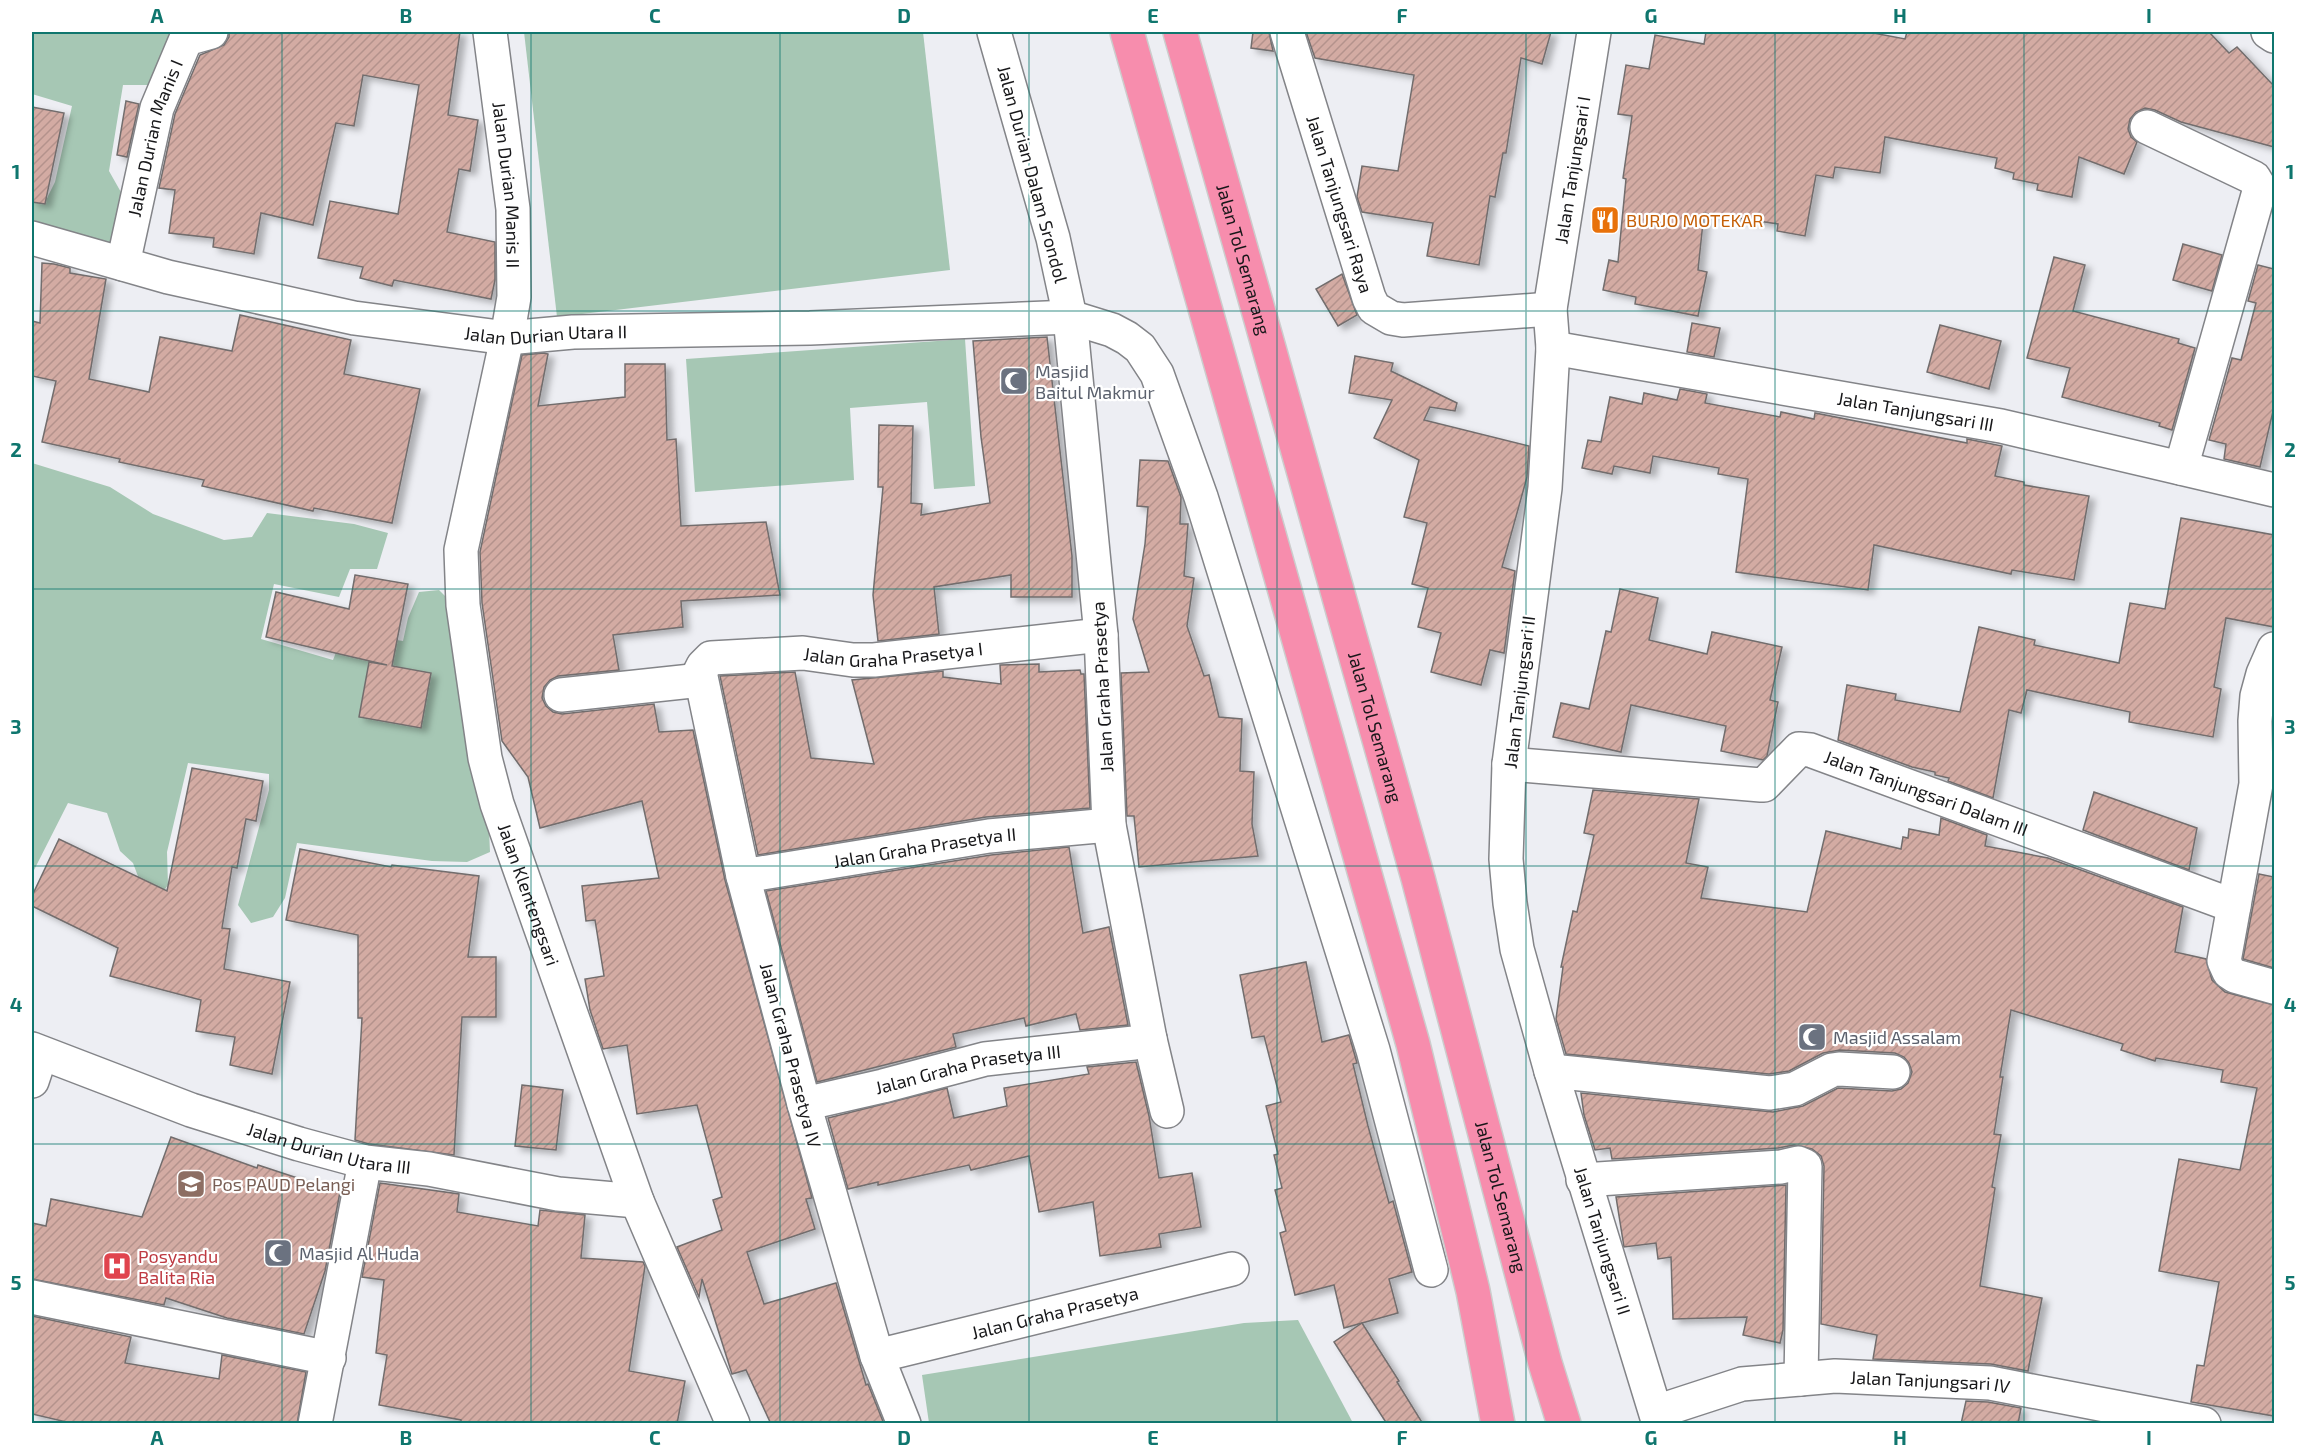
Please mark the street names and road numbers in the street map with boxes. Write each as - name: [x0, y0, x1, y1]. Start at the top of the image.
- street label: Jalan Durian Manis I: [123, 56, 187, 219]
- street label: Jalan Durian Dalam Srondol: [993, 63, 1073, 286]
- street label: Jalan Tanjungsari I: [1549, 95, 1595, 245]
- street label: Jalan Durian Manis II: [488, 100, 525, 268]
- street label: Jalan Tanjungsari Raya: [1302, 112, 1378, 296]
- street label: Jalan Tol Semarang: [1212, 181, 1276, 337]
- street label: Jalan Durian Utara II: [463, 320, 627, 349]
- street label: Jalan Tanjungsari III: [1835, 387, 1996, 436]
- street label: Jalan Graha Prasetya: [1087, 601, 1117, 773]
- street label: Jalan Tanjungsari II: [1499, 614, 1539, 770]
- street label: Jalan Graha Prasetya I: [802, 637, 984, 671]
- street label: Jalan Tol Semarang: [1344, 649, 1407, 805]
- street label: Jalan Tanjungsari Dalam III: [1821, 745, 2031, 840]
- street label: Jalan Klentengsari: [494, 820, 564, 969]
- street label: Jalan Graha Prasetya II: [832, 823, 1017, 872]
- street label: Jalan Graha Prasetya IV: [756, 960, 826, 1150]
- street label: Jalan Graha Prasetya III: [873, 1040, 1062, 1098]
- street label: Jalan Durian Utara III: [245, 1117, 412, 1178]
- street label: Jalan Tol Semarang: [1471, 1118, 1532, 1275]
- street label: Jalan Tanjungsari II: [1570, 1164, 1636, 1318]
- street label: Jalan Graha Prasetya: [969, 1281, 1141, 1344]
- street label: Jalan Tanjungsari IV: [1850, 1366, 2012, 1398]

